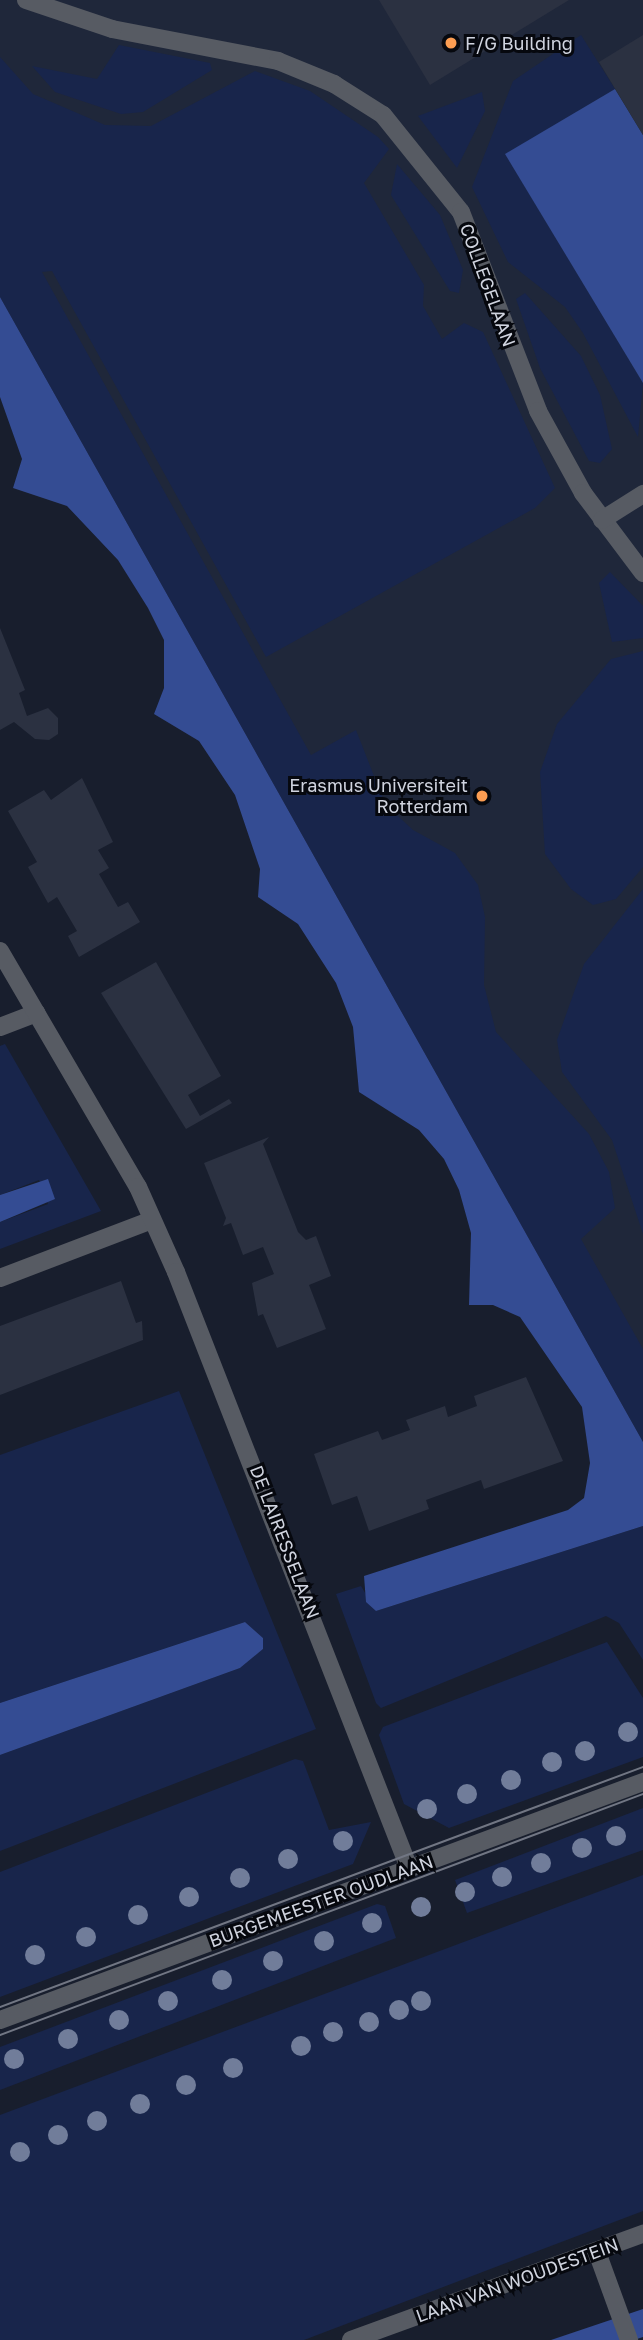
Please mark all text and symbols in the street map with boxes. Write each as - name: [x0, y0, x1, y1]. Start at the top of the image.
- place label: F/G Building: [465, 32, 573, 54]
- marker: F/G Building: [443, 35, 459, 51]
- street label: COLLEGELAAN: [456, 220, 520, 350]
- place label: Erasmus Universiteit Rotterdam: [289, 775, 468, 818]
- marker: Erasmus Universiteit Rotterdam: [474, 788, 490, 804]
- street label: DE LAIRESSELAAN: [246, 1462, 324, 1622]
- street label: BURGEMEESTER OUDLAAN: [206, 1850, 436, 1952]
- street label: LAAN VAN WOUDESTEIN: [413, 2233, 621, 2327]

